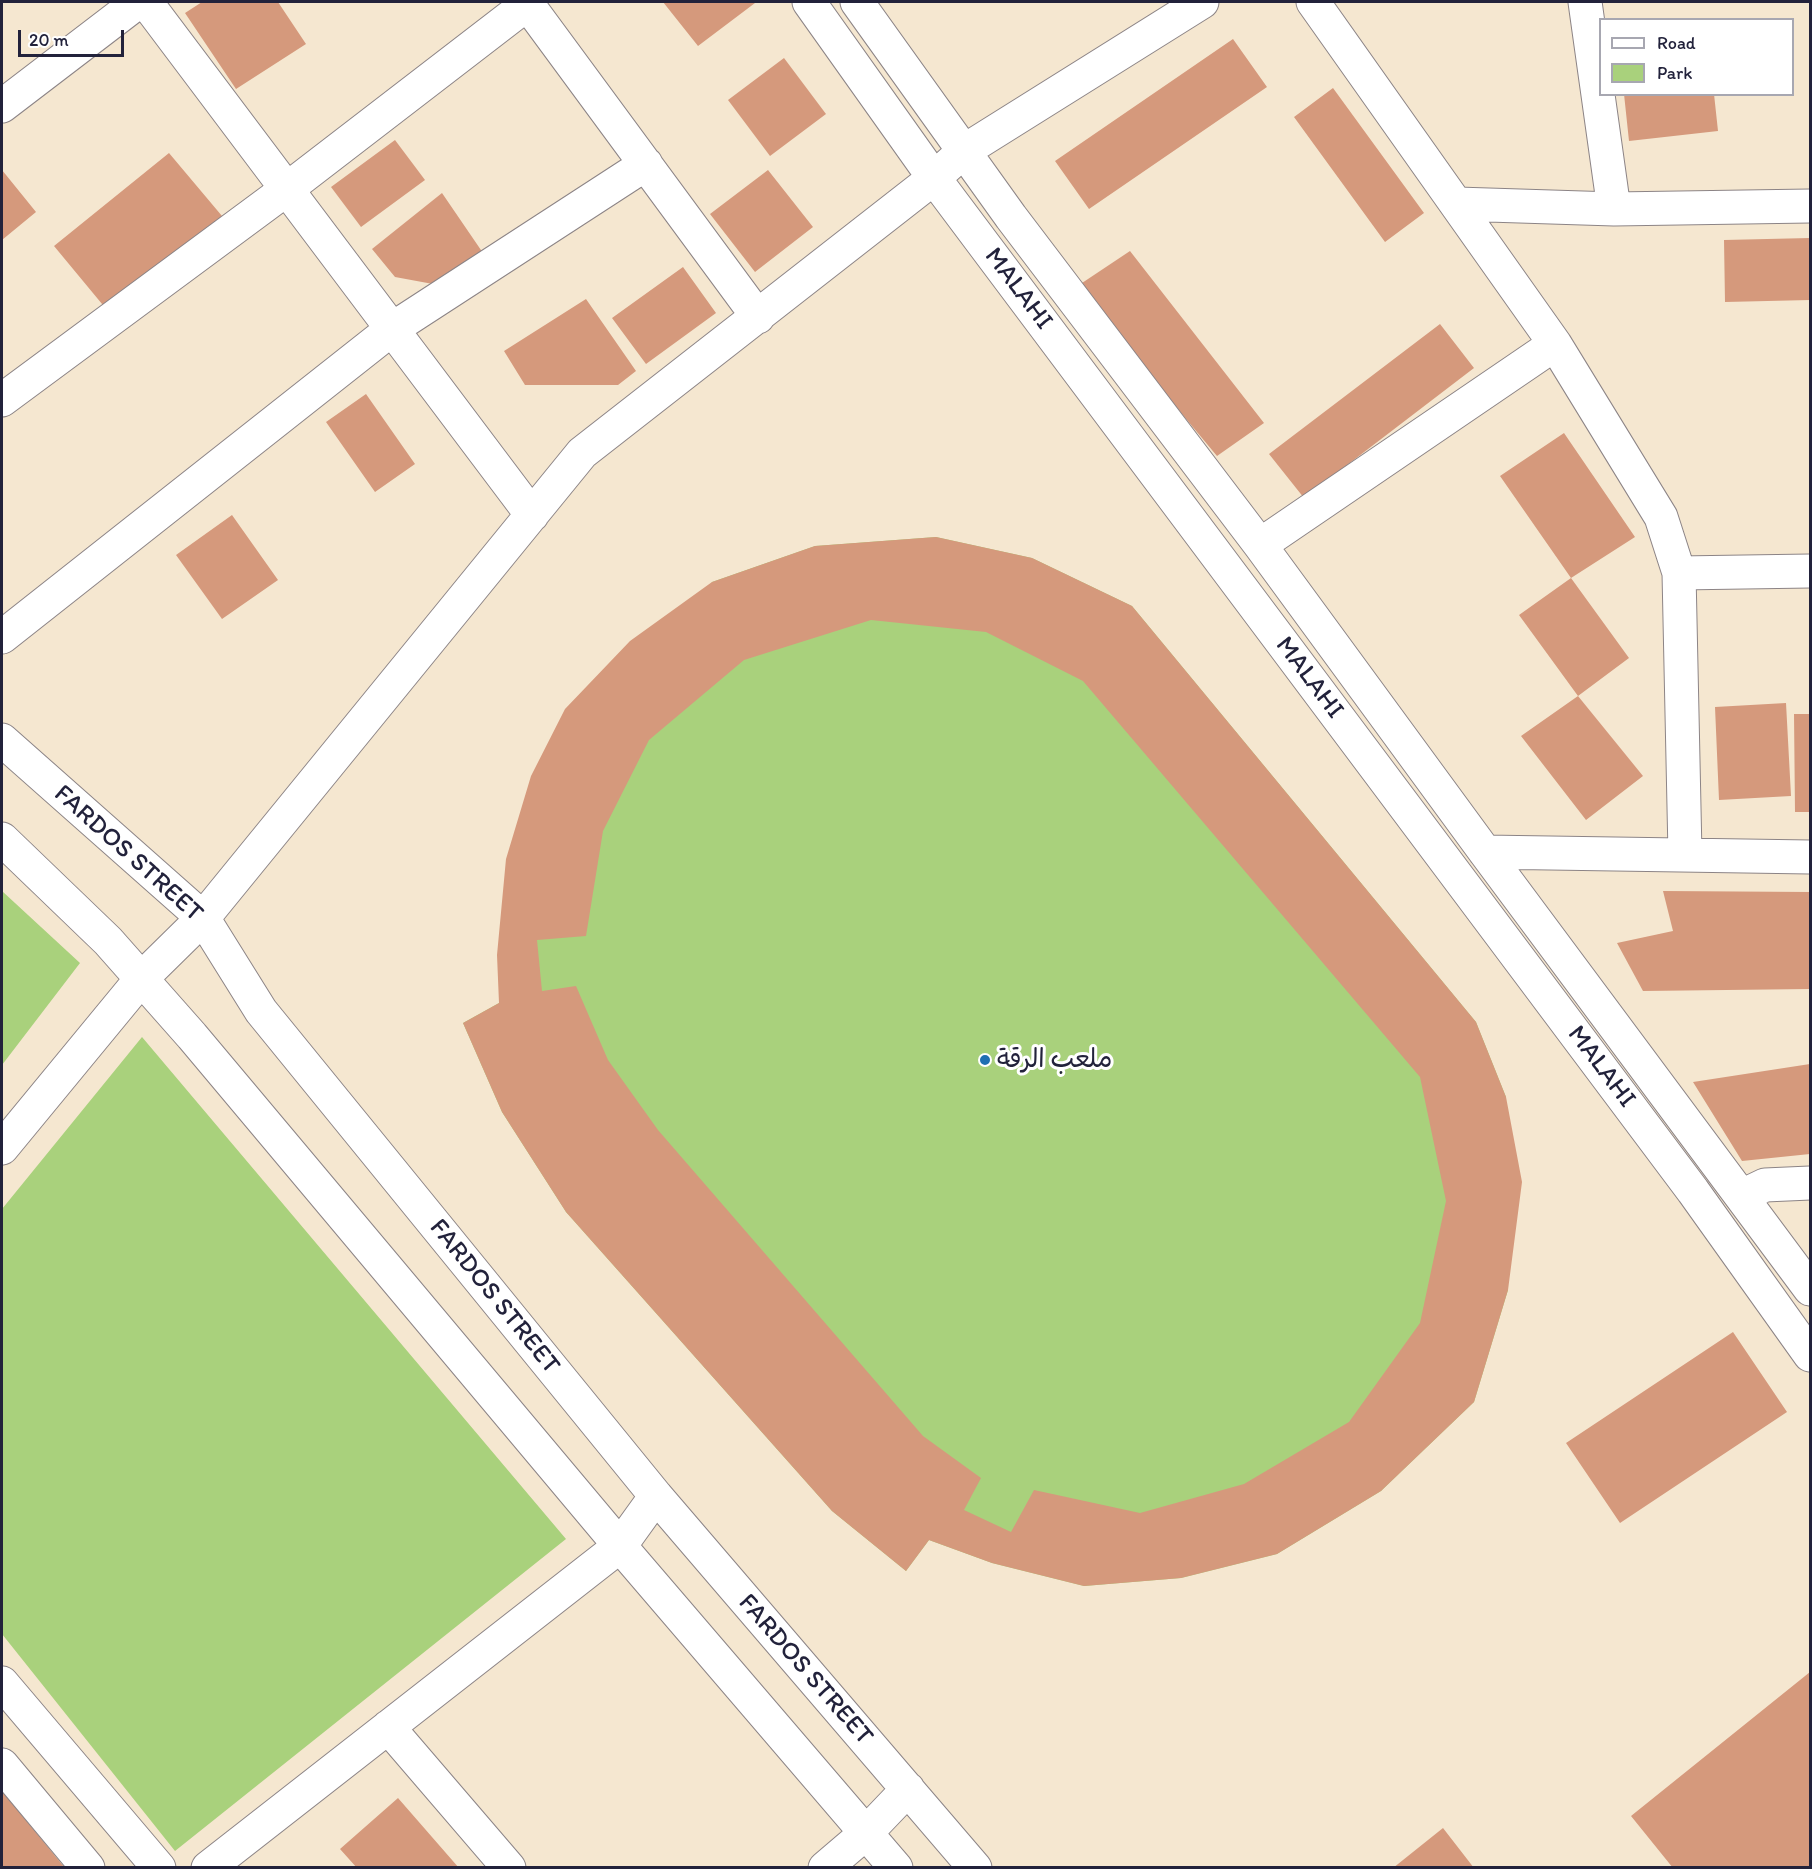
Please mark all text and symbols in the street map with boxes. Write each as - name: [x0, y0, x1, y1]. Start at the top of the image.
- scale bar: [21, 18, 128, 56]
- legend: [1599, 18, 1794, 96]
- text: 20 m: [29, 29, 69, 51]
- text: Road: [1657, 32, 1696, 54]
- text: Park: [1657, 62, 1692, 84]
- street label: MALAHI: [977, 242, 1059, 336]
- street label: MALAHI: [1268, 631, 1350, 725]
- street label: FARDOS STREET: [47, 779, 209, 929]
- street label: MALAHI: [1560, 1020, 1642, 1114]
- place label: ملعب الرقة: [997, 1044, 1112, 1076]
- marker: ملعب الرقة: [978, 1053, 992, 1067]
- street label: FARDOS STREET: [422, 1213, 566, 1381]
- street label: FARDOS STREET: [731, 1588, 879, 1752]

